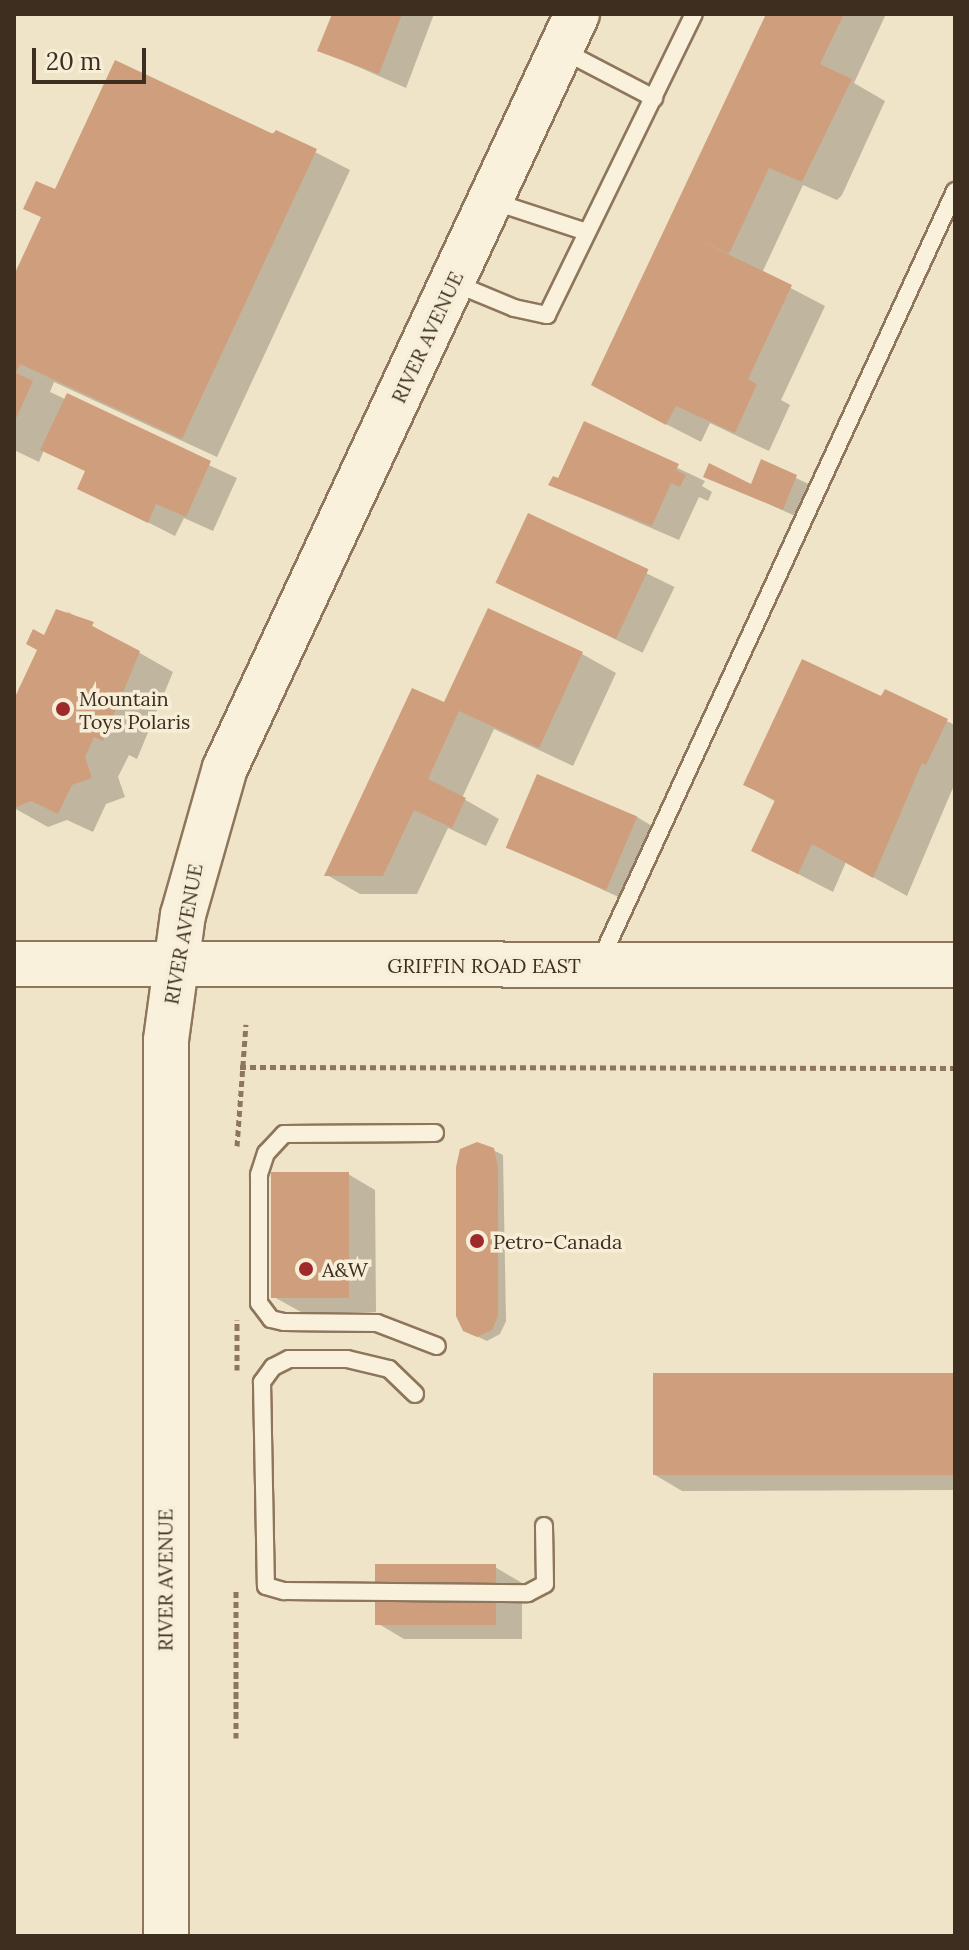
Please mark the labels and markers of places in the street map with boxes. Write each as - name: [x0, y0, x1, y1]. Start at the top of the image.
- place label: Mountain Toys Polaris: [79, 686, 190, 733]
- marker: Mountain Toys Polaris: [54, 700, 72, 718]
- place label: Petro-Canada: [493, 1229, 622, 1253]
- marker: Petro-Canada: [468, 1232, 486, 1250]
- place label: A&W: [322, 1257, 368, 1281]
- marker: A&W: [297, 1260, 315, 1278]

